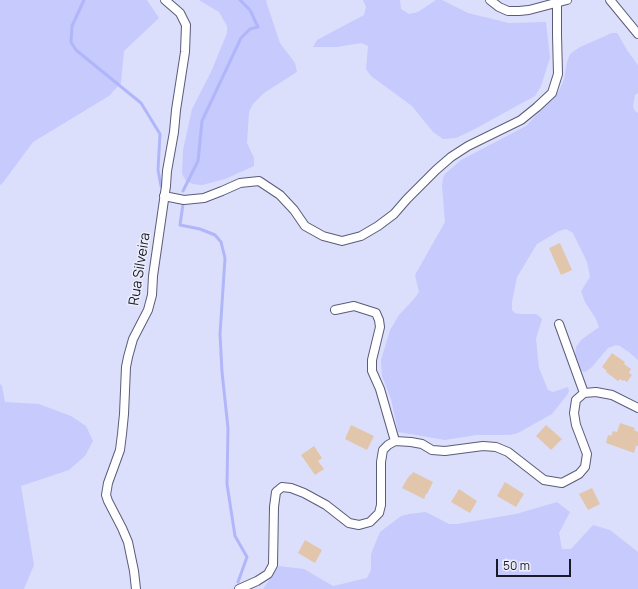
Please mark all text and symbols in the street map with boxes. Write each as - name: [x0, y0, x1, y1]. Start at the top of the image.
- street label: Rua Silveira: [126, 231, 154, 307]
- scale bar: [498, 551, 573, 577]
- text: 50 m: [503, 557, 530, 574]

